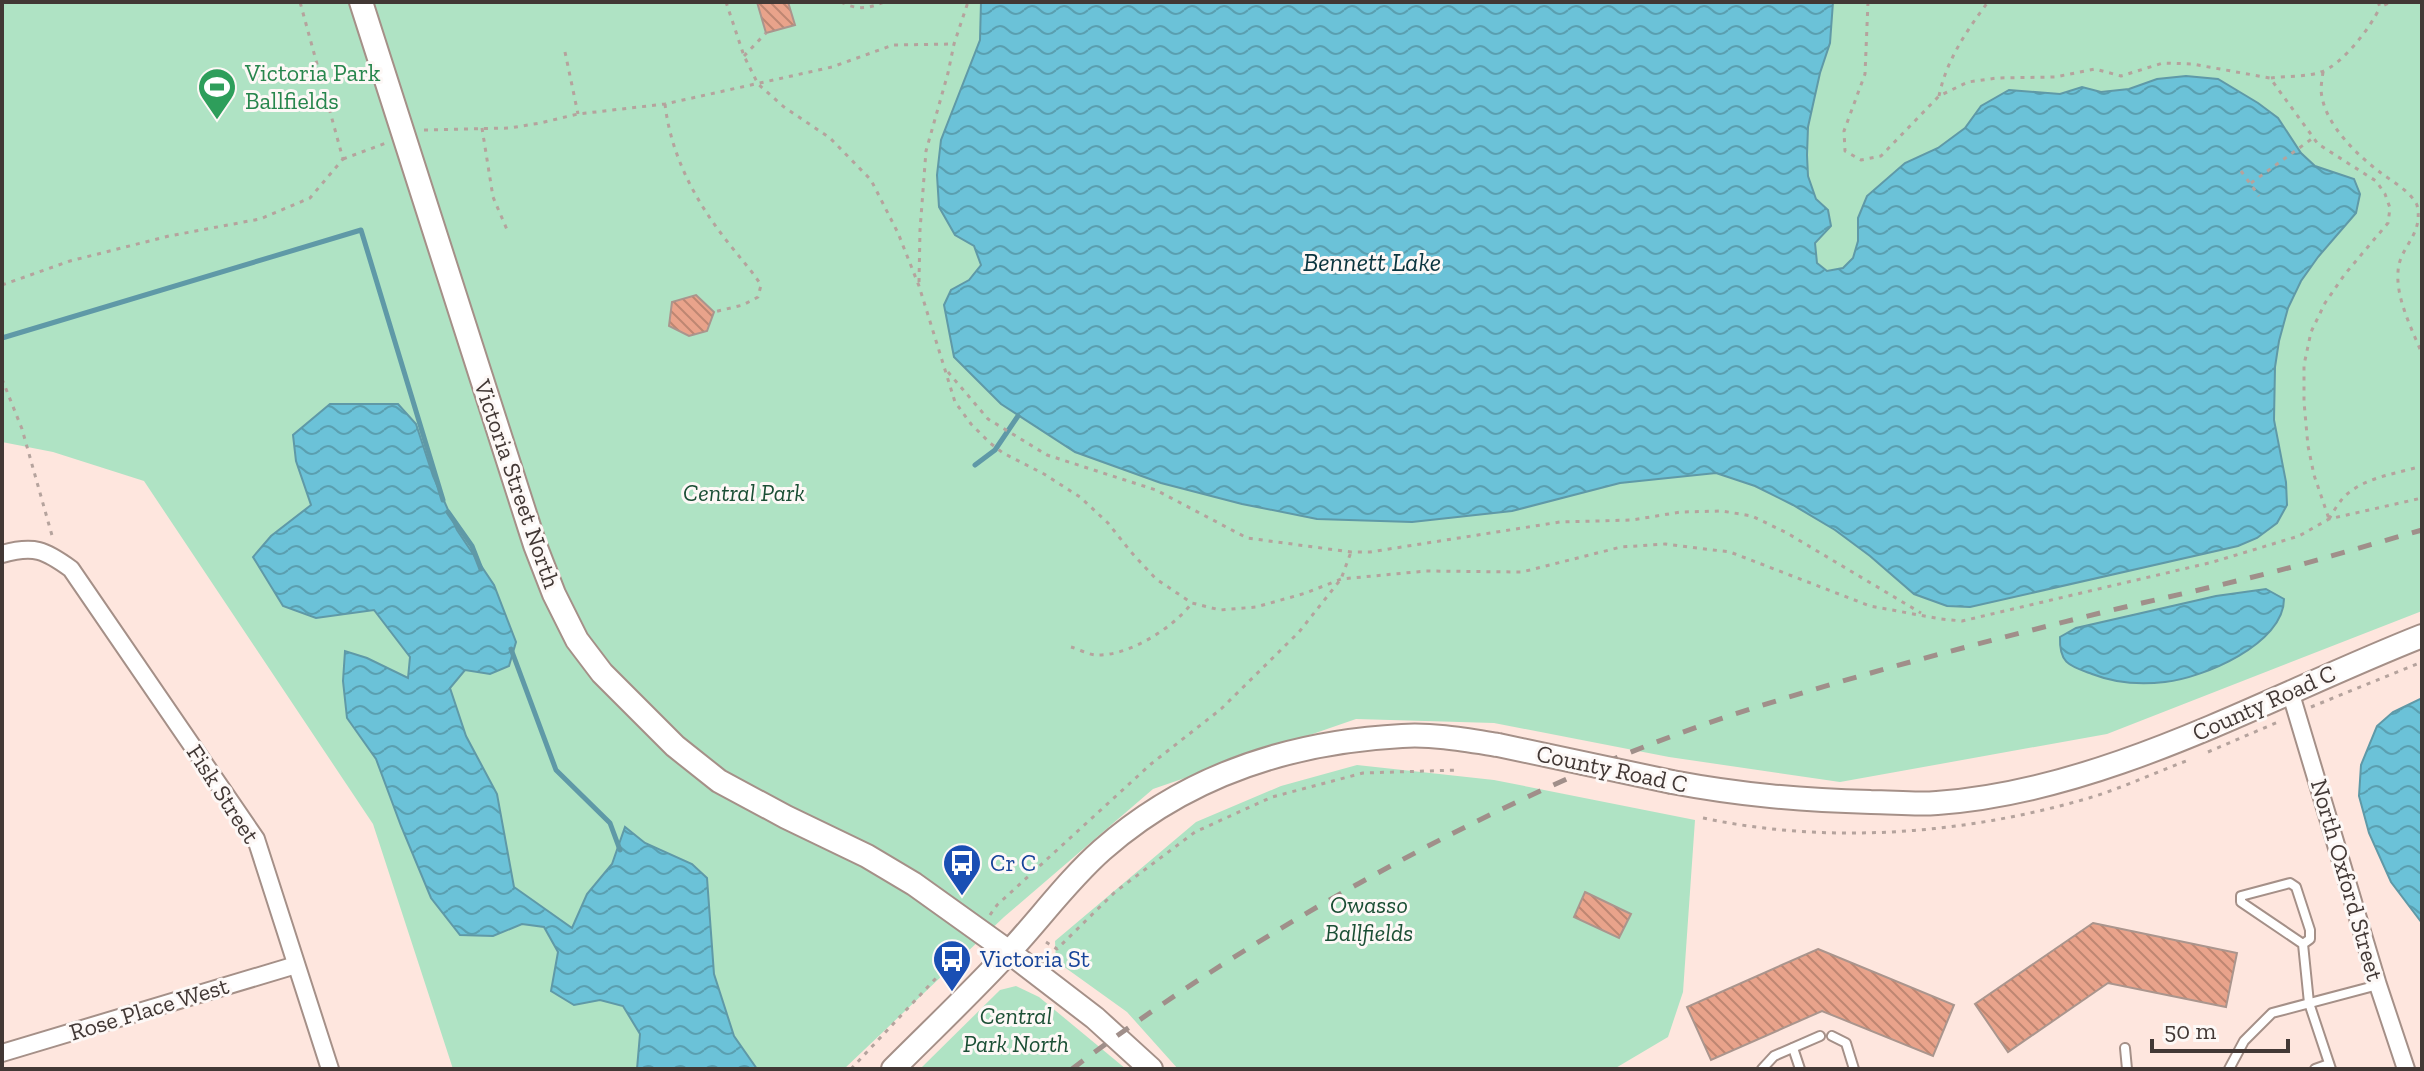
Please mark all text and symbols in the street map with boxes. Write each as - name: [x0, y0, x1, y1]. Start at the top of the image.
- place label: Victoria Park Ballfields: [244, 58, 381, 115]
- sports icon: Victoria Park Ballfields: [196, 66, 238, 121]
- water label: Bennett Lake: [1303, 246, 1441, 278]
- street label: Victoria Street North: [468, 375, 567, 592]
- park label: Central Park: [683, 478, 805, 507]
- street label: County Road C: [2188, 658, 2340, 747]
- street label: County Road C: [1534, 738, 1690, 799]
- street label: Fisk Street: [181, 739, 266, 849]
- street label: North Oxford Street: [2305, 776, 2390, 984]
- bus stop icon: Cr C: [941, 842, 983, 897]
- place label: Cr C: [990, 848, 1036, 877]
- park label: Owasso Ballfields: [1325, 890, 1413, 947]
- bus stop icon: Victoria St: [931, 938, 973, 993]
- place label: Victoria St: [979, 944, 1090, 973]
- street label: Rose Place West: [66, 971, 232, 1046]
- park label: Central Park North: [963, 1001, 1069, 1058]
- scale bar: [2152, 1003, 2288, 1053]
- text: 50 m: [2164, 1016, 2217, 1045]

